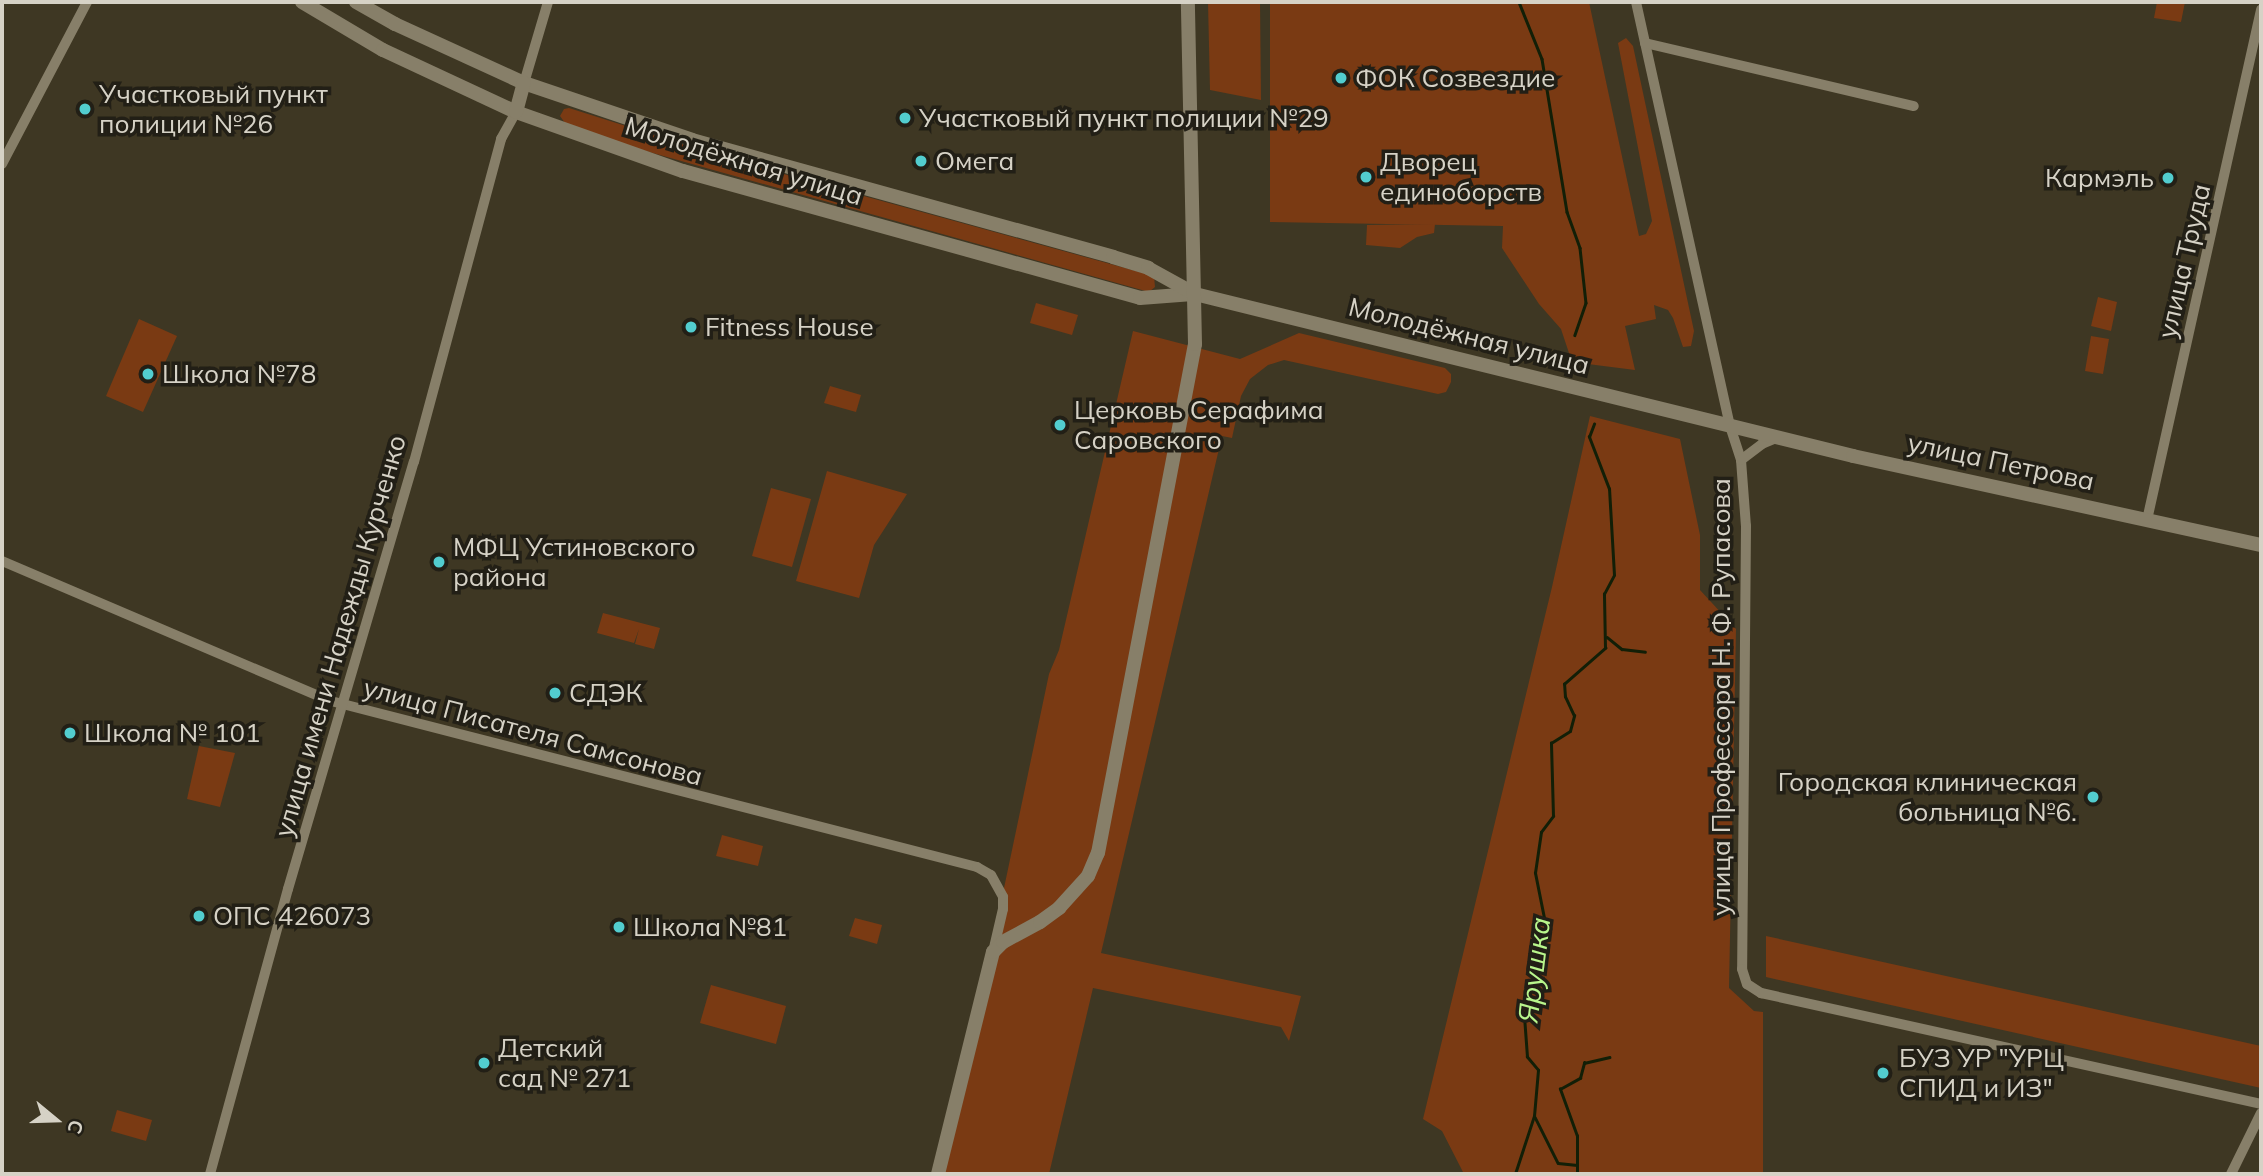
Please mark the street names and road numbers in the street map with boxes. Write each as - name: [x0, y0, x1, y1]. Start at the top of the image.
- street label: Молодёжная улица: [621, 110, 867, 212]
- street label: улица Труда: [2151, 181, 2217, 341]
- street label: Молодёжная улица: [1345, 291, 1593, 381]
- street label: улица Петрова: [1905, 427, 2097, 497]
- street label: улица имени Надежды Курченко: [268, 431, 412, 841]
- street label: улица Профессора Н. Ф. Рупасова: [1705, 478, 1737, 916]
- street label: улица Писателя Самсонова: [360, 672, 706, 792]

